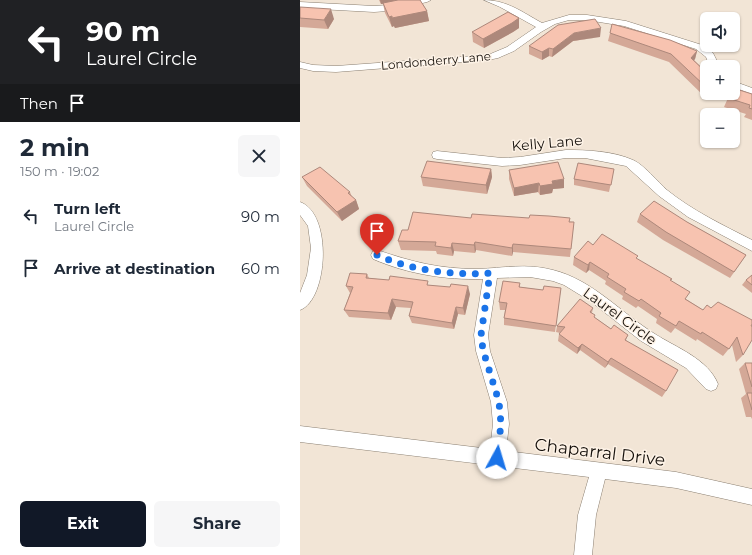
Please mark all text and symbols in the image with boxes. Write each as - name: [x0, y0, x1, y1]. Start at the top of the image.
- map controls: [700, 12, 740, 148]
- button: sound: [700, 12, 740, 52]
- text: 90 m: [86, 14, 160, 48]
- icon: left: [20, 16, 72, 68]
- text: Laurel Circle: [86, 48, 197, 70]
- street label: Londonderry Lane: [380, 48, 492, 73]
- button: +: [700, 60, 740, 100]
- icon: arrive: [66, 92, 88, 114]
- text: Then: [20, 94, 58, 113]
- button: −: [700, 108, 740, 148]
- street label: Kelly Lane: [511, 131, 583, 155]
- text: 2 min: [20, 133, 90, 162]
- button: close: [238, 135, 280, 177]
- text: 150 m · 19:02: [20, 163, 99, 179]
- text: Turn left: [54, 199, 121, 218]
- icon: left: [20, 205, 42, 227]
- text: 90 m: [241, 207, 280, 226]
- pin: [360, 214, 394, 255]
- text: Laurel Circle: [54, 218, 134, 234]
- icon: arrive: [366, 220, 388, 242]
- icon: arrive: [20, 257, 42, 279]
- text: Arrive at destination: [54, 259, 215, 278]
- text: 60 m: [241, 259, 280, 278]
- street label: Laurel Circle: [580, 283, 660, 349]
- street label: Chaparral Drive: [534, 434, 666, 470]
- position arrow: [476, 437, 518, 479]
- button: Exit: [20, 501, 146, 547]
- button: Share: [154, 501, 280, 547]

